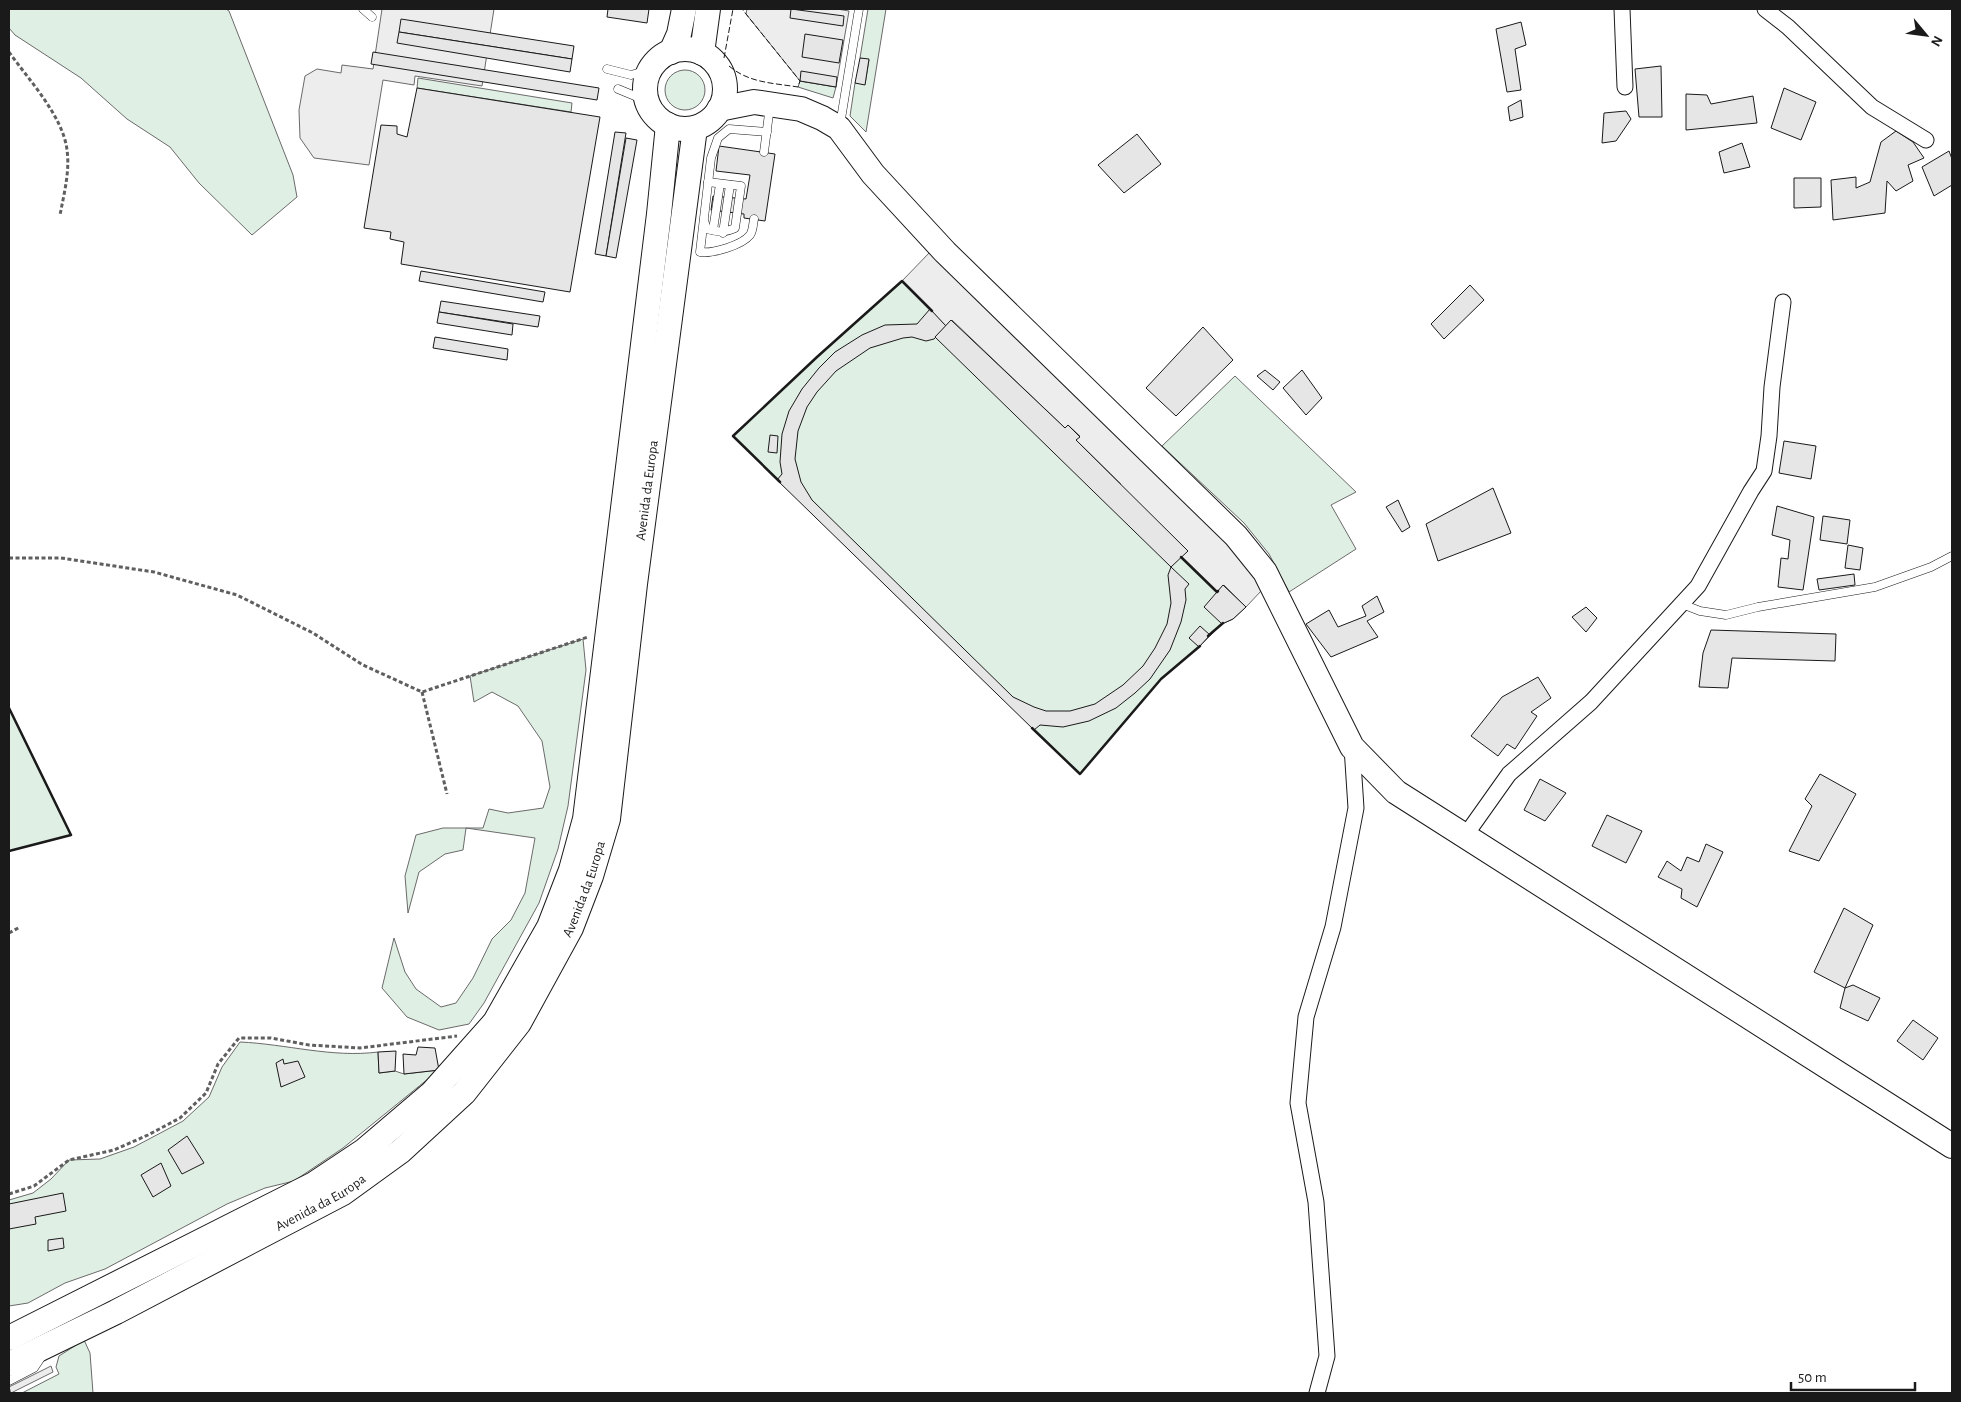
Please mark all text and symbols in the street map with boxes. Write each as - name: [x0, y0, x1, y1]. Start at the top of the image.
- north arrow: [1901, 10, 1951, 60]
- text: N: [1928, 33, 1945, 48]
- street label: Avenida da Europa: [634, 439, 661, 541]
- street label: Avenida da Europa: [560, 839, 608, 940]
- street label: Avenida da Europa: [273, 1172, 369, 1234]
- scale bar: [1791, 1360, 1915, 1392]
- text: 50 m: [1798, 1370, 1827, 1385]

